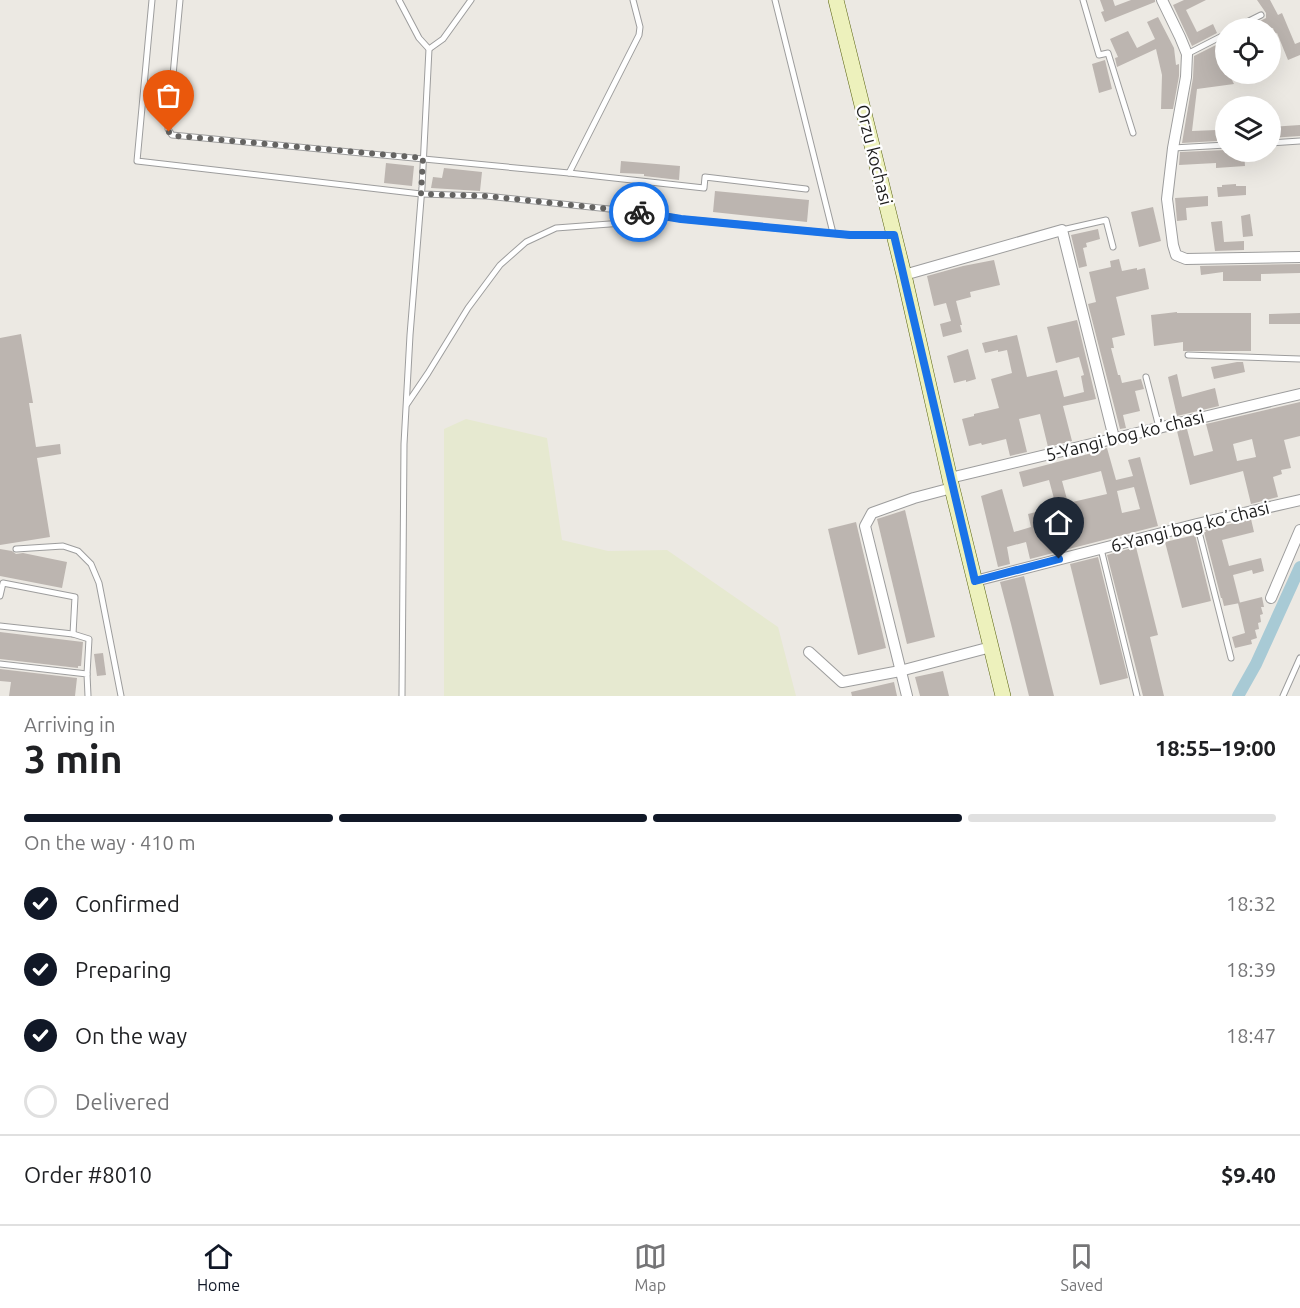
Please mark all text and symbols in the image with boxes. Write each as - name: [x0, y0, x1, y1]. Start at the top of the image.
- map controls: [1215, 18, 1281, 162]
- button: locate: [1215, 18, 1281, 84]
- pin: [143, 70, 194, 132]
- icon: bag: [152, 79, 185, 112]
- button: layers: [1215, 96, 1281, 162]
- street label: Orzu kochasi: [853, 102, 897, 207]
- courier: [609, 182, 669, 242]
- icon: bike: [623, 196, 656, 229]
- street label: 5-Yangi bog koʼchasi: [1043, 406, 1206, 464]
- pin: [1033, 497, 1084, 559]
- street label: 6-Yangi bog koʼchasi: [1108, 497, 1271, 555]
- icon: home: [1042, 506, 1075, 539]
- text: Arriving in: [24, 713, 115, 736]
- text: 18:55–19:00: [1155, 735, 1276, 760]
- text: 3 min: [24, 737, 123, 780]
- text: On the way · 410 m: [24, 831, 196, 854]
- icon: check: [24, 887, 57, 920]
- text: Confirmed: [75, 891, 180, 916]
- text: 18:32: [1226, 892, 1276, 915]
- icon: check: [24, 953, 57, 986]
- text: Preparing: [75, 957, 172, 982]
- text: 18:39: [1226, 958, 1276, 981]
- icon: check: [24, 1019, 57, 1052]
- text: On the way: [75, 1023, 187, 1048]
- text: 18:47: [1226, 1024, 1276, 1047]
- text: Delivered: [75, 1089, 170, 1114]
- text: Order #8010: [24, 1162, 152, 1187]
- text: $9.40: [1221, 1162, 1276, 1187]
- tab: Home: [197, 1240, 240, 1294]
- tab: Map: [634, 1240, 667, 1294]
- tab: Saved: [1061, 1240, 1103, 1294]

